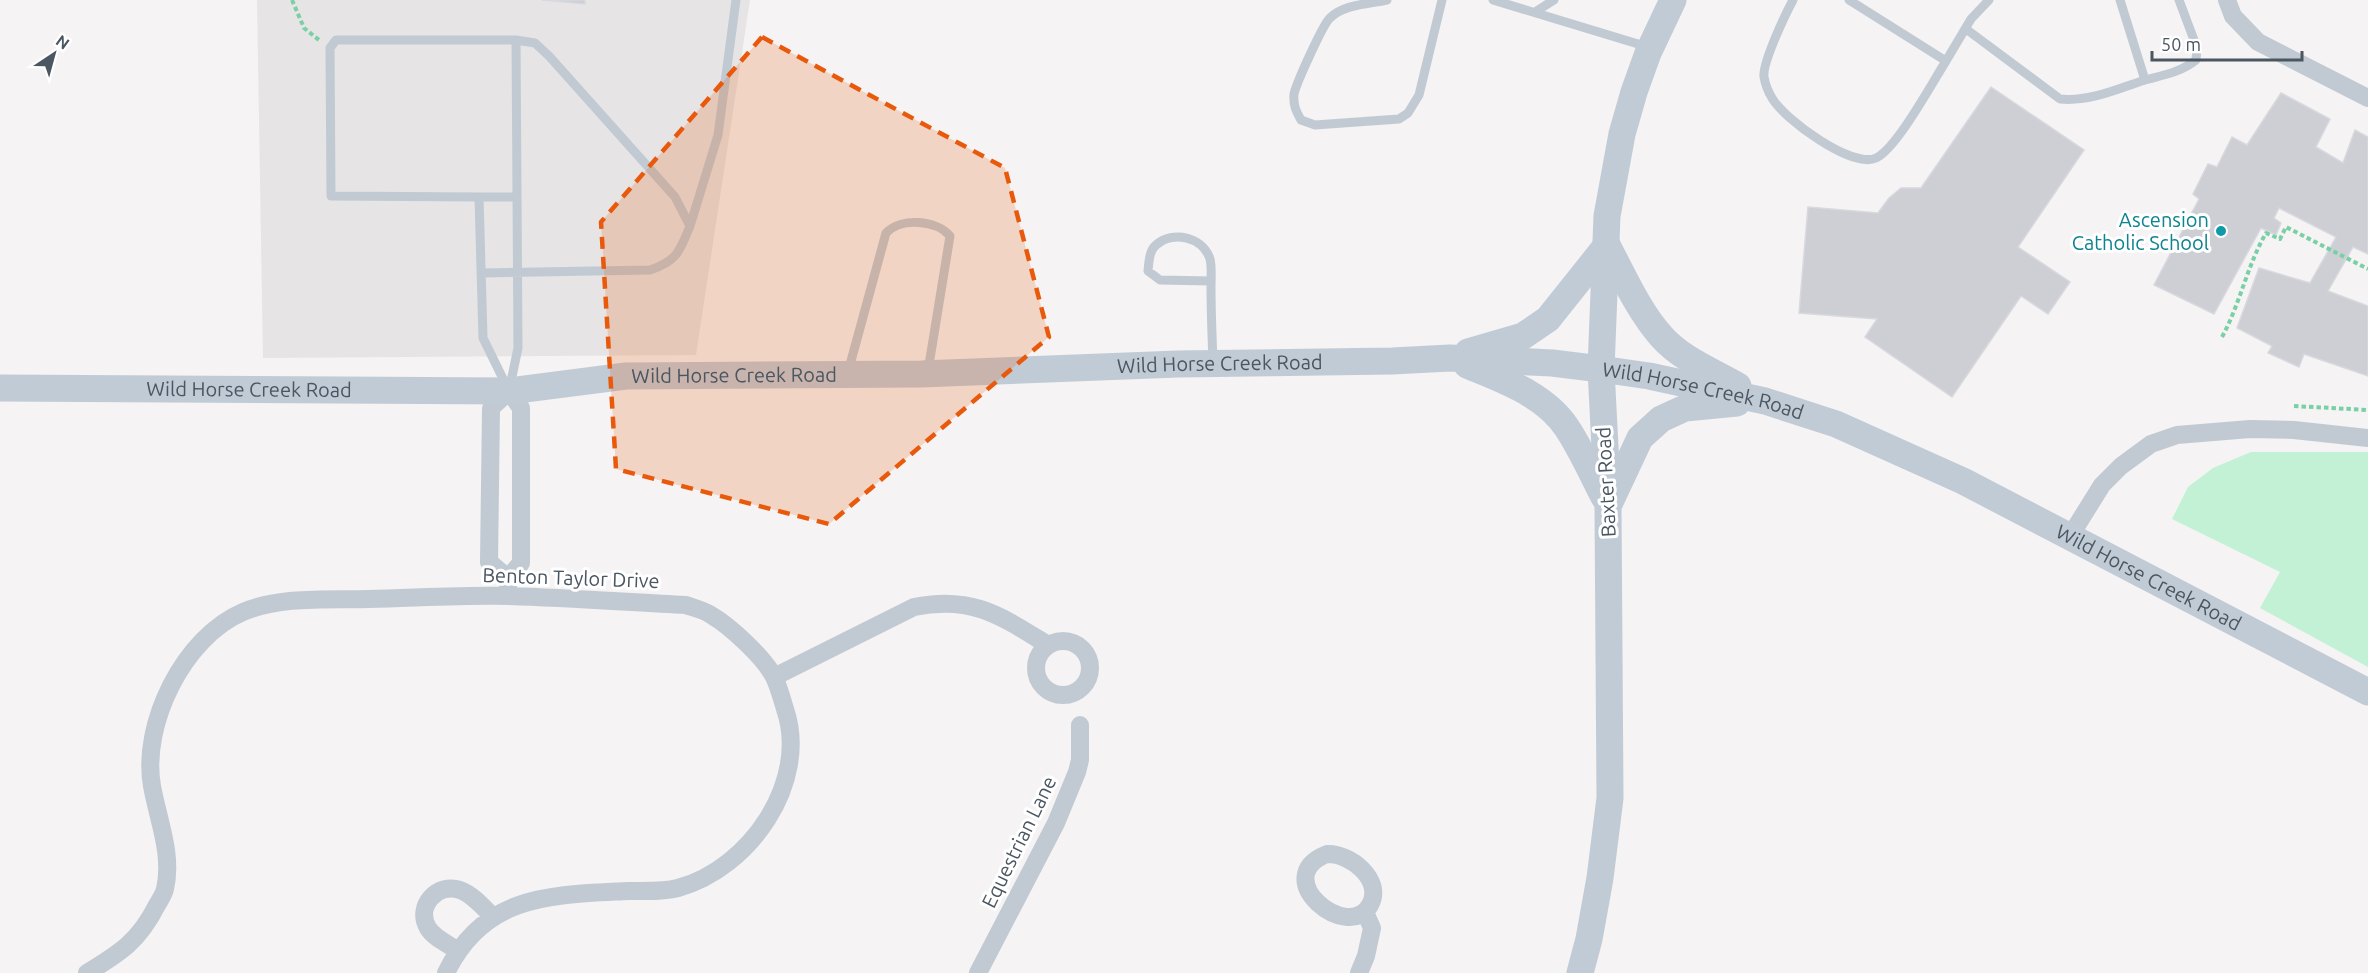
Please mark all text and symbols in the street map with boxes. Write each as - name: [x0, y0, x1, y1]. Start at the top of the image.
- north arrow: [24, 24, 84, 84]
- scale bar: [2152, 24, 2302, 62]
- text: N: [53, 31, 73, 53]
- text: 50 m: [2161, 34, 2201, 54]
- place label: Ascension Catholic School: [2072, 208, 2209, 254]
- marker: Ascension Catholic School: [2214, 224, 2228, 238]
- street label: Wild Horse Creek Road: [1117, 350, 1323, 377]
- street label: Wild Horse Creek Road: [1601, 357, 1807, 424]
- street label: Wild Horse Creek Road: [631, 363, 837, 387]
- street label: Wild Horse Creek Road: [146, 377, 352, 401]
- street label: Baxter Road: [1591, 426, 1620, 538]
- street label: Wild Horse Creek Road: [2052, 520, 2245, 635]
- street label: Benton Taylor Drive: [482, 563, 660, 592]
- street label: Equestrian Lane: [977, 772, 1060, 911]

